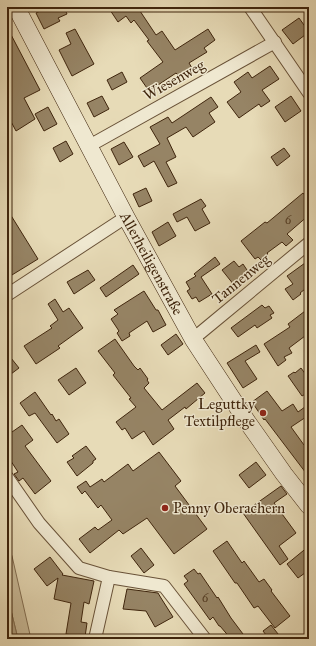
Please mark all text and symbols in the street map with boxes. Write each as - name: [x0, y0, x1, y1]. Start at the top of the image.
- street label: Wiesenweg: [140, 55, 209, 104]
- street label: Allerheiligenstraße: [115, 208, 187, 318]
- house number: 6: [285, 212, 292, 228]
- street label: Tannenweg: [208, 250, 274, 308]
- place label: Leguttky Textilpflege: [184, 395, 256, 430]
- marker: Leguttky Textilpflege: [258, 408, 268, 418]
- place label: Penny Oberachern: [173, 499, 285, 517]
- marker: Penny Oberachern: [160, 503, 170, 513]
- house number: 6: [202, 590, 209, 606]

